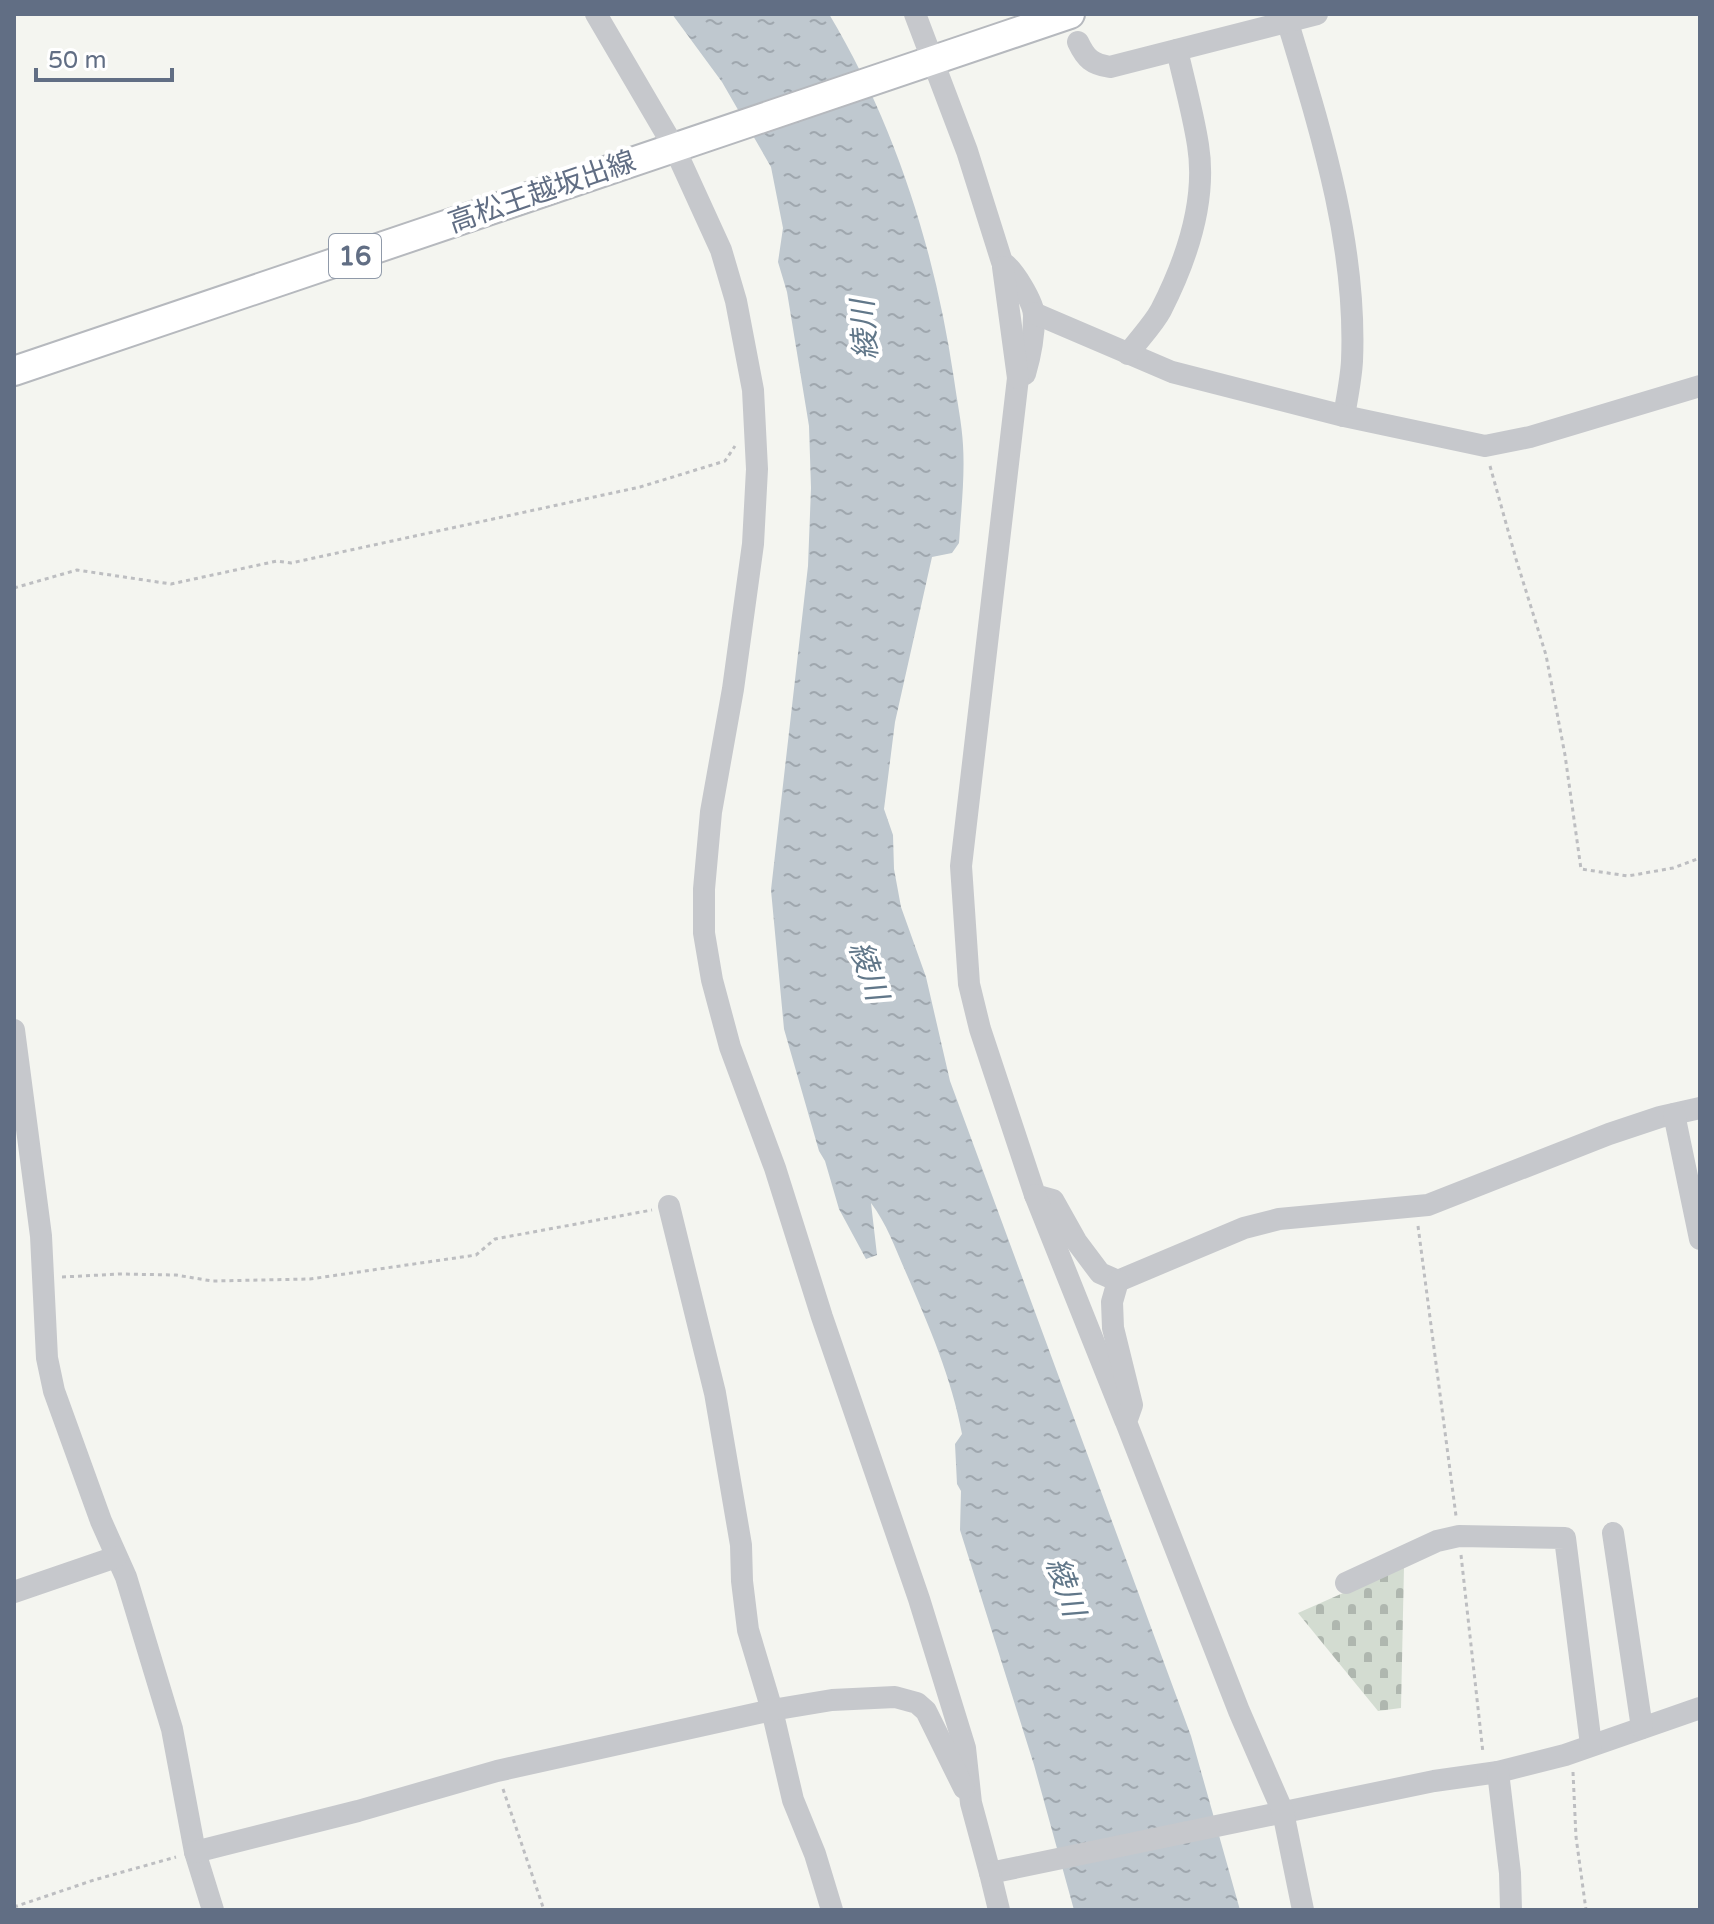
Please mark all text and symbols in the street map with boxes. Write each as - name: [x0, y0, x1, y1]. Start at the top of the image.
- scale bar: [36, 32, 172, 82]
- text: 50 m: [48, 46, 106, 75]
- street label: 高松王越坂出線: [444, 144, 640, 240]
- road number: 16: [329, 234, 381, 278]
- water label: 綾川: [844, 296, 886, 361]
- water label: 綾川: [841, 937, 896, 1008]
- water label: 綾川: [1038, 1553, 1093, 1624]

